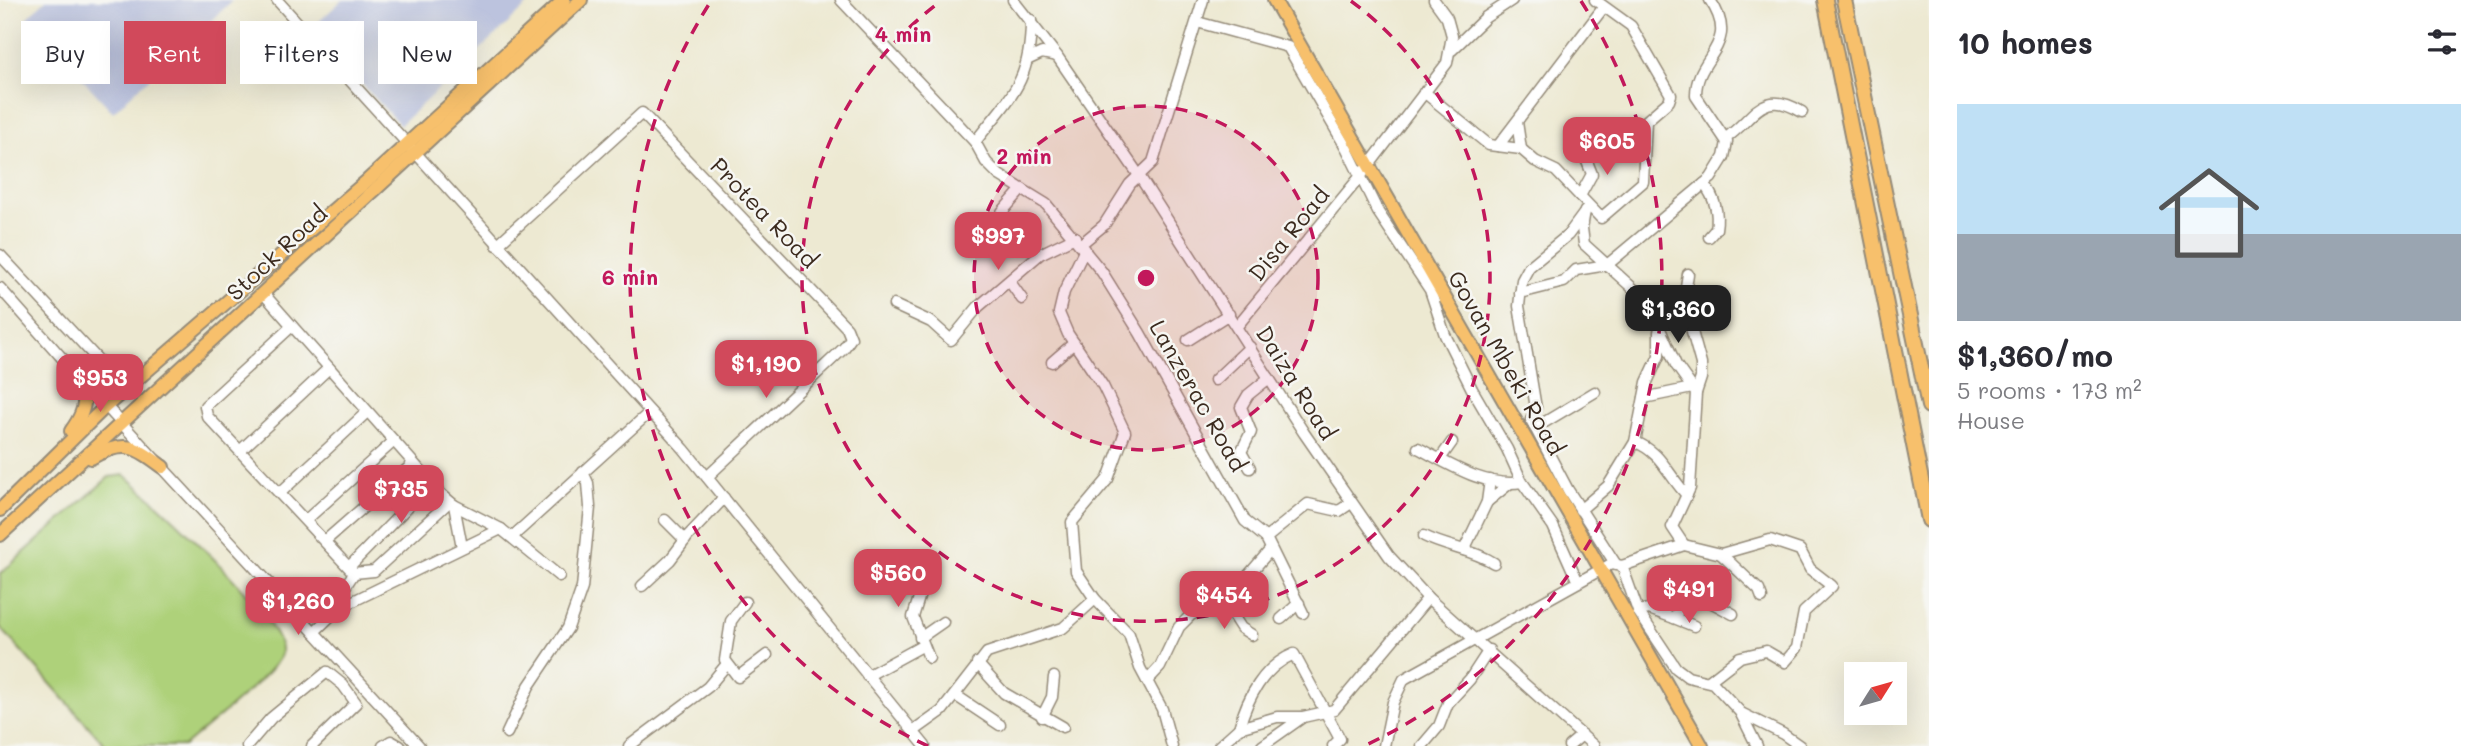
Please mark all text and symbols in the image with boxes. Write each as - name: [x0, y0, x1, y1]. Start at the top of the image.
- text: 4 min: [875, 20, 931, 47]
- chip: Buy: [21, 21, 110, 84]
- chip: Rent: [124, 21, 226, 84]
- chip: Filters: [240, 21, 364, 84]
- chip: New: [378, 21, 477, 84]
- text: 10 homes: [1957, 22, 2093, 62]
- icon: filters: [2423, 23, 2461, 61]
- pin: $605: [1566, 118, 1648, 177]
- text: $605: [1579, 125, 1635, 155]
- text: 2 min: [996, 142, 1052, 169]
- icon: home: [2146, 150, 2272, 276]
- street label: Protea Road: [704, 151, 825, 274]
- street label: Disa Road: [1241, 180, 1335, 287]
- street label: Stock Road: [220, 198, 333, 307]
- pin: $997: [957, 212, 1039, 272]
- text: $997: [971, 220, 1025, 250]
- text: 6 min: [602, 263, 658, 290]
- street label: Govan Mbeki Road: [1442, 265, 1572, 460]
- centre of rings: [1134, 266, 1158, 290]
- pin: $1,360: [1621, 286, 1735, 345]
- text: $1,360: [1641, 293, 1715, 323]
- street label: Lanzerac Road: [1143, 314, 1254, 477]
- street label: Daiza Road: [1250, 320, 1344, 445]
- text: $1,360/mo: [1957, 335, 2113, 375]
- pin: $1,190: [709, 340, 823, 400]
- text: $1,190: [731, 348, 801, 378]
- pin: $953: [59, 354, 141, 414]
- text: $953: [72, 362, 128, 392]
- text: 5 rooms · 173 m²: [1957, 375, 2142, 405]
- text: House: [1957, 405, 2025, 435]
- pin: $735: [360, 466, 442, 525]
- text: $735: [374, 473, 428, 503]
- pin: $560: [857, 550, 939, 609]
- text: $560: [870, 557, 926, 587]
- pin: $491: [1648, 566, 1730, 625]
- pin: $454: [1183, 572, 1265, 631]
- text: $491: [1663, 573, 1715, 603]
- pin: $1,260: [241, 578, 355, 637]
- text: $454: [1196, 579, 1252, 609]
- text: $1,260: [261, 585, 335, 615]
- north arrow: [1844, 662, 1908, 724]
- map controls: [1844, 662, 1907, 725]

